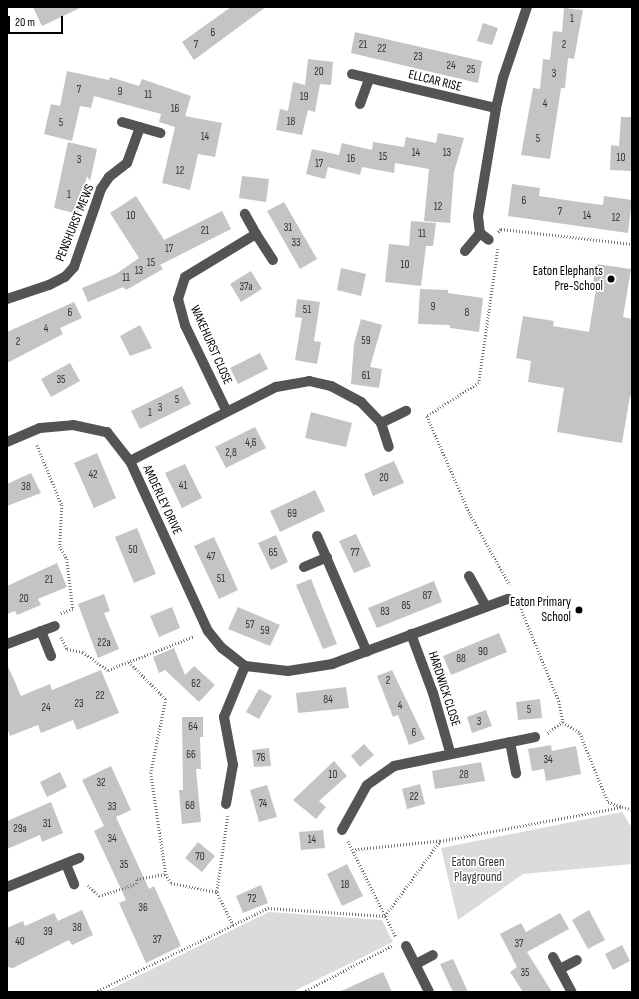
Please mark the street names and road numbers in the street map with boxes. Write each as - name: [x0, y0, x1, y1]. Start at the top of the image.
- street label: ELLCAR RISE: [407, 67, 463, 95]
- street label: PENSHURST MEWS: [52, 182, 98, 264]
- street label: WAKEHURST CLOSE: [187, 303, 235, 387]
- street label: AMDERLEY DRIVE: [139, 463, 185, 537]
- street label: HARDWICK CLOSE: [425, 649, 463, 729]

